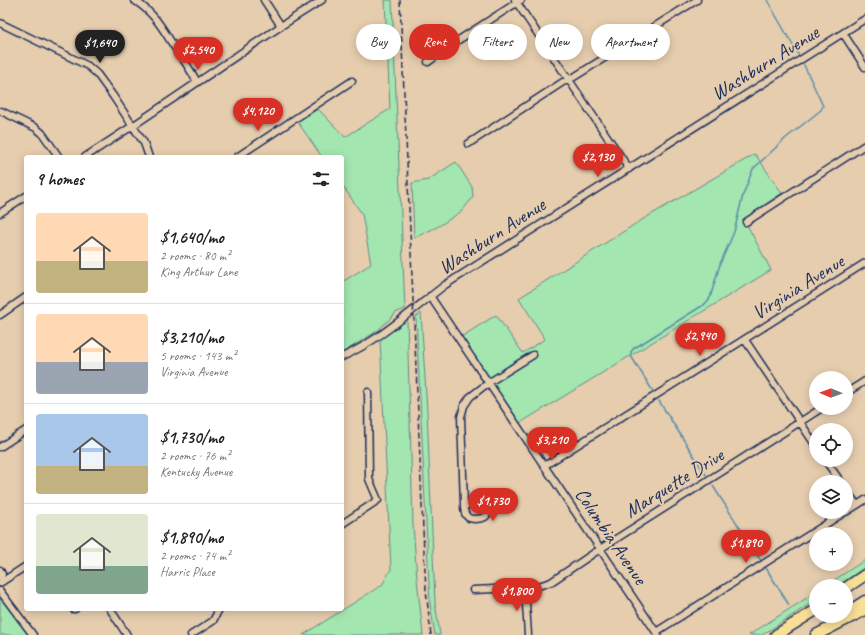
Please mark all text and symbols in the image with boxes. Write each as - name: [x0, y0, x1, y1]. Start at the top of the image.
- street label: Washburn Avenue: [707, 19, 825, 106]
- chip: Buy: [356, 24, 401, 60]
- chip: Rent: [409, 24, 460, 60]
- chip: Filters: [468, 24, 527, 60]
- chip: New: [535, 24, 583, 60]
- chip: Apartment: [591, 24, 670, 60]
- pin: $1,640: [67, 30, 133, 64]
- text: $1,640: [84, 35, 116, 51]
- pin: $2,540: [165, 37, 231, 71]
- text: $2,540: [182, 42, 214, 58]
- pin: $4,120: [225, 98, 291, 132]
- text: $4,120: [242, 103, 274, 119]
- pin: $2,130: [565, 144, 631, 178]
- text: $2,130: [582, 149, 614, 165]
- icon: filters: [310, 168, 332, 190]
- text: 9 homes: [36, 169, 84, 190]
- street label: Washburn Avenue: [434, 191, 551, 280]
- text: $1,640/mo: [160, 227, 224, 248]
- icon: home: [68, 229, 116, 277]
- text: 2 rooms · 80 m²: [160, 248, 230, 264]
- street label: Virginia Avenue: [747, 248, 850, 325]
- text: King Arthur Lane: [160, 264, 238, 280]
- pin: $2,940: [667, 323, 733, 357]
- text: $3,210/mo: [160, 327, 223, 348]
- text: $2,940: [684, 328, 716, 344]
- icon: home: [68, 330, 116, 378]
- text: 5 rooms · 143 m²: [160, 348, 236, 364]
- text: Virginia Avenue: [160, 364, 228, 380]
- north arrow: [809, 371, 853, 415]
- map controls: [809, 371, 853, 623]
- button: locate: [809, 423, 853, 467]
- text: $1,730/mo: [160, 427, 223, 448]
- pin: $3,210: [519, 427, 585, 461]
- icon: home: [68, 430, 116, 478]
- text: $3,210: [536, 432, 568, 448]
- street label: Marquette Drive: [620, 442, 729, 523]
- text: 2 rooms · 76 m²: [160, 448, 230, 464]
- text: Kentucky Avenue: [160, 464, 232, 480]
- button: layers: [809, 475, 853, 519]
- street label: Columbia Avenue: [569, 483, 653, 590]
- pin: $1,730: [460, 488, 526, 522]
- text: $1,730: [477, 493, 509, 509]
- text: $1,890/mo: [160, 527, 223, 548]
- button: +: [809, 527, 853, 571]
- icon: home: [68, 530, 116, 578]
- pin: $1,890: [713, 530, 779, 564]
- text: $1,890: [730, 535, 762, 551]
- text: 2 rooms · 74 m²: [160, 548, 230, 564]
- text: Harris Place: [160, 564, 215, 580]
- pin: $1,800: [484, 578, 550, 612]
- button: −: [809, 579, 853, 623]
- text: $1,800: [501, 583, 533, 599]

